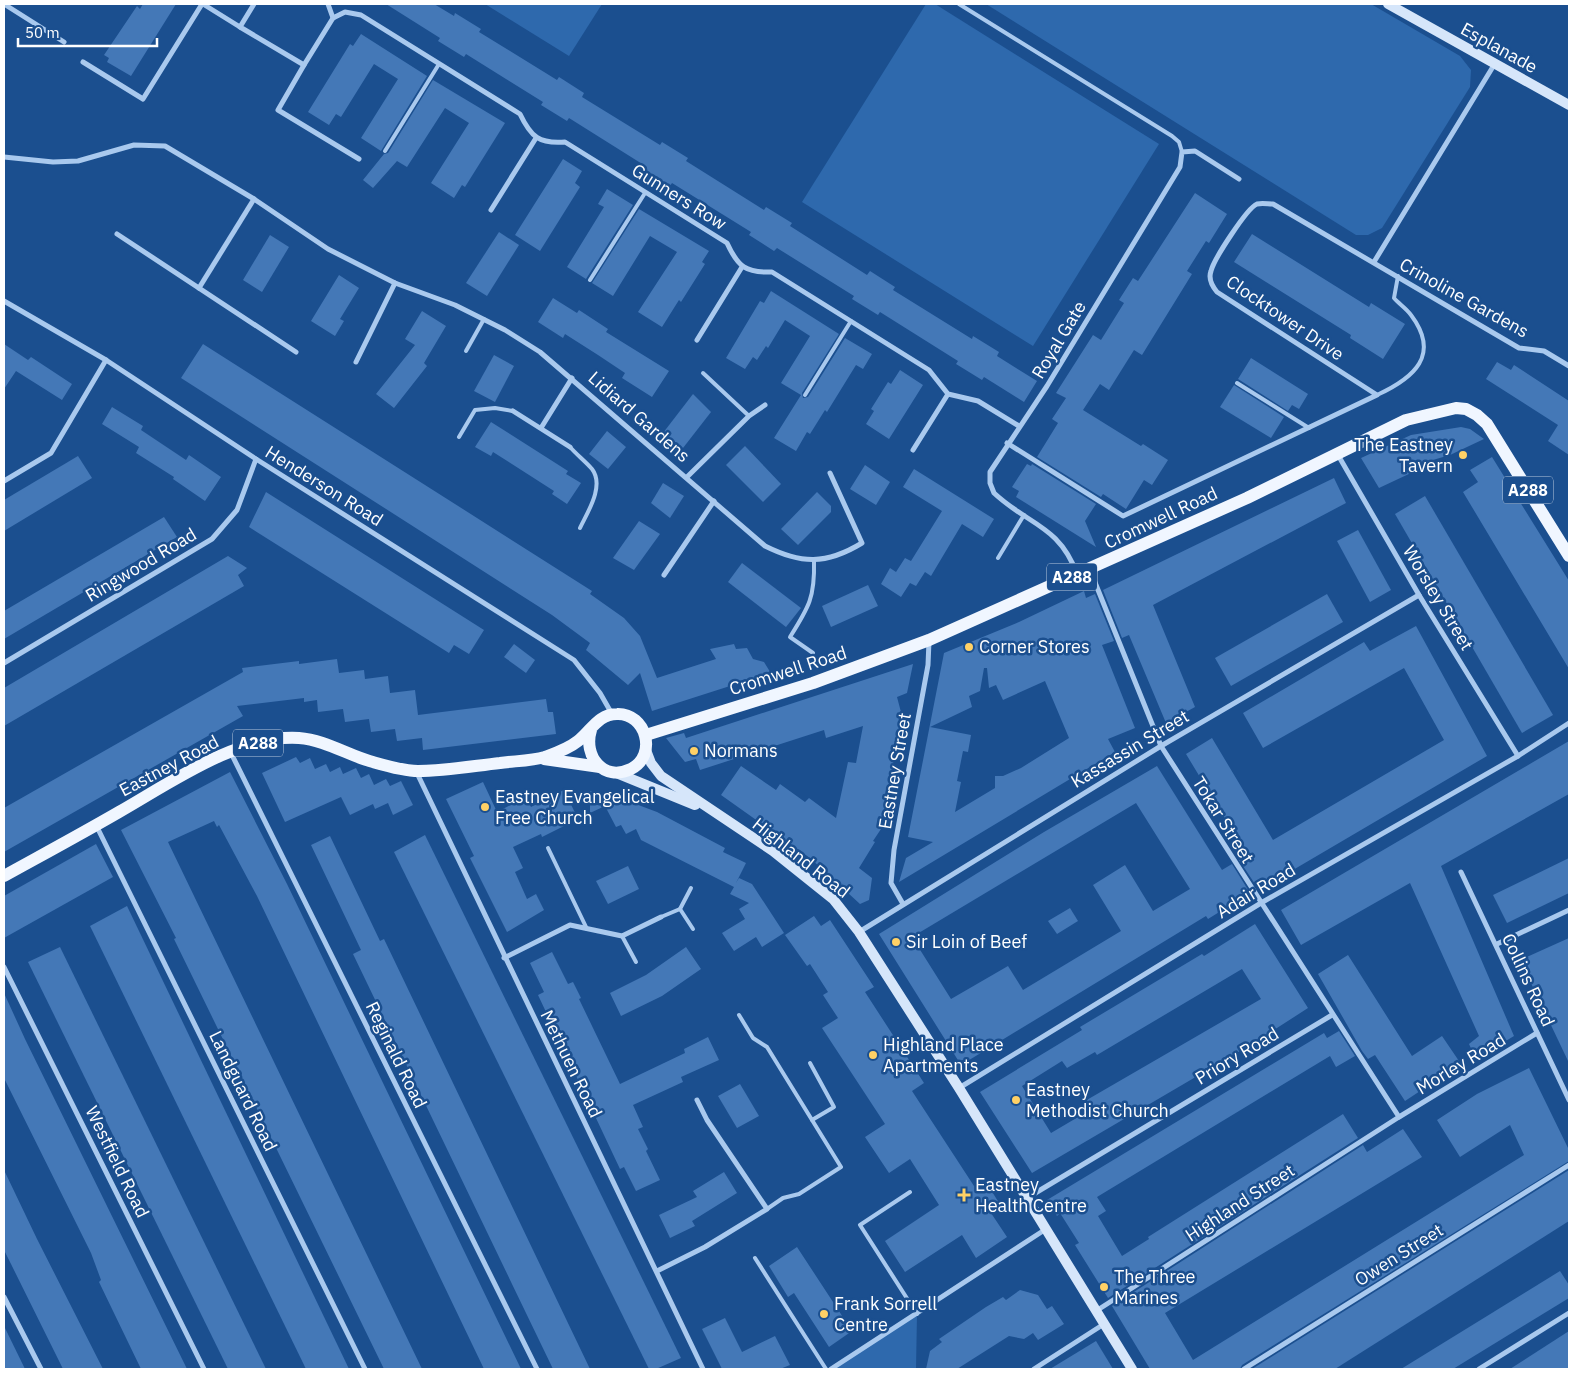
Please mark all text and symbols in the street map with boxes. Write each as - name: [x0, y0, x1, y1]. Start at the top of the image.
- scale bar: [18, 15, 156, 47]
- street label: Esplanade: [1457, 17, 1542, 78]
- text: 50 m: [25, 23, 60, 42]
- street label: Gunners Row: [627, 158, 731, 235]
- street label: Crinoline Gardens: [1396, 253, 1533, 343]
- street label: Clocktower Drive: [1222, 270, 1349, 365]
- street label: Royal Gate: [1026, 296, 1091, 383]
- street label: Lidiard Gardens: [584, 366, 695, 467]
- place label: The Eastney Tavern: [1354, 433, 1453, 477]
- street label: Henderson Road: [261, 440, 387, 531]
- marker: The Eastney Tavern: [1457, 449, 1469, 461]
- road number: A288: [1503, 476, 1553, 504]
- street label: Cromwell Road: [1100, 481, 1221, 554]
- street label: Ringwood Road: [81, 522, 201, 607]
- street label: Worsley Street: [1398, 541, 1479, 654]
- road number: A288: [1047, 564, 1097, 590]
- place label: Corner Stores: [979, 635, 1090, 658]
- street label: Cromwell Road: [726, 641, 850, 700]
- marker: Corner Stores: [963, 641, 975, 653]
- street label: Kassassin Street: [1067, 704, 1193, 793]
- street label: Eastney Street: [873, 711, 916, 831]
- street label: Eastney Road: [115, 730, 223, 801]
- road number: A288: [233, 730, 283, 756]
- place label: Normans: [704, 739, 778, 762]
- marker: Normans: [688, 745, 700, 757]
- street label: Tokar Street: [1188, 772, 1259, 868]
- place label: Eastney Evangelical Free Church: [495, 785, 655, 829]
- marker: Eastney Evangelical Free Church: [479, 801, 491, 813]
- street label: Highland Road: [748, 812, 855, 903]
- street label: Adair Road: [1212, 858, 1300, 923]
- place label: Sir Loin of Beef: [906, 930, 1027, 953]
- street label: Collins Road: [1497, 930, 1560, 1030]
- marker: Sir Loin of Beef: [890, 936, 902, 948]
- street label: Reginald Road: [361, 998, 432, 1112]
- street label: Methuen Road: [535, 1006, 607, 1121]
- street label: Priory Road: [1191, 1022, 1283, 1089]
- street label: Landguard Road: [204, 1027, 283, 1155]
- street label: Morley Road: [1412, 1028, 1510, 1099]
- place label: Highland Place Apartments: [883, 1033, 1004, 1077]
- marker: Highland Place Apartments: [867, 1049, 879, 1061]
- place label: Eastney Methodist Church: [1026, 1078, 1169, 1122]
- marker: Eastney Methodist Church: [1010, 1094, 1022, 1106]
- street label: Westfield Road: [80, 1102, 154, 1221]
- street label: Highland Street: [1181, 1159, 1299, 1246]
- place label: Eastney Health Centre: [975, 1173, 1087, 1217]
- marker: Eastney Health Centre: [957, 1188, 971, 1202]
- street label: Owen Street: [1350, 1218, 1447, 1291]
- place label: The Three Marines: [1114, 1265, 1196, 1309]
- marker: The Three Marines: [1098, 1281, 1110, 1293]
- place label: Frank Sorrell Centre: [834, 1292, 937, 1336]
- marker: Frank Sorrell Centre: [818, 1308, 830, 1320]

